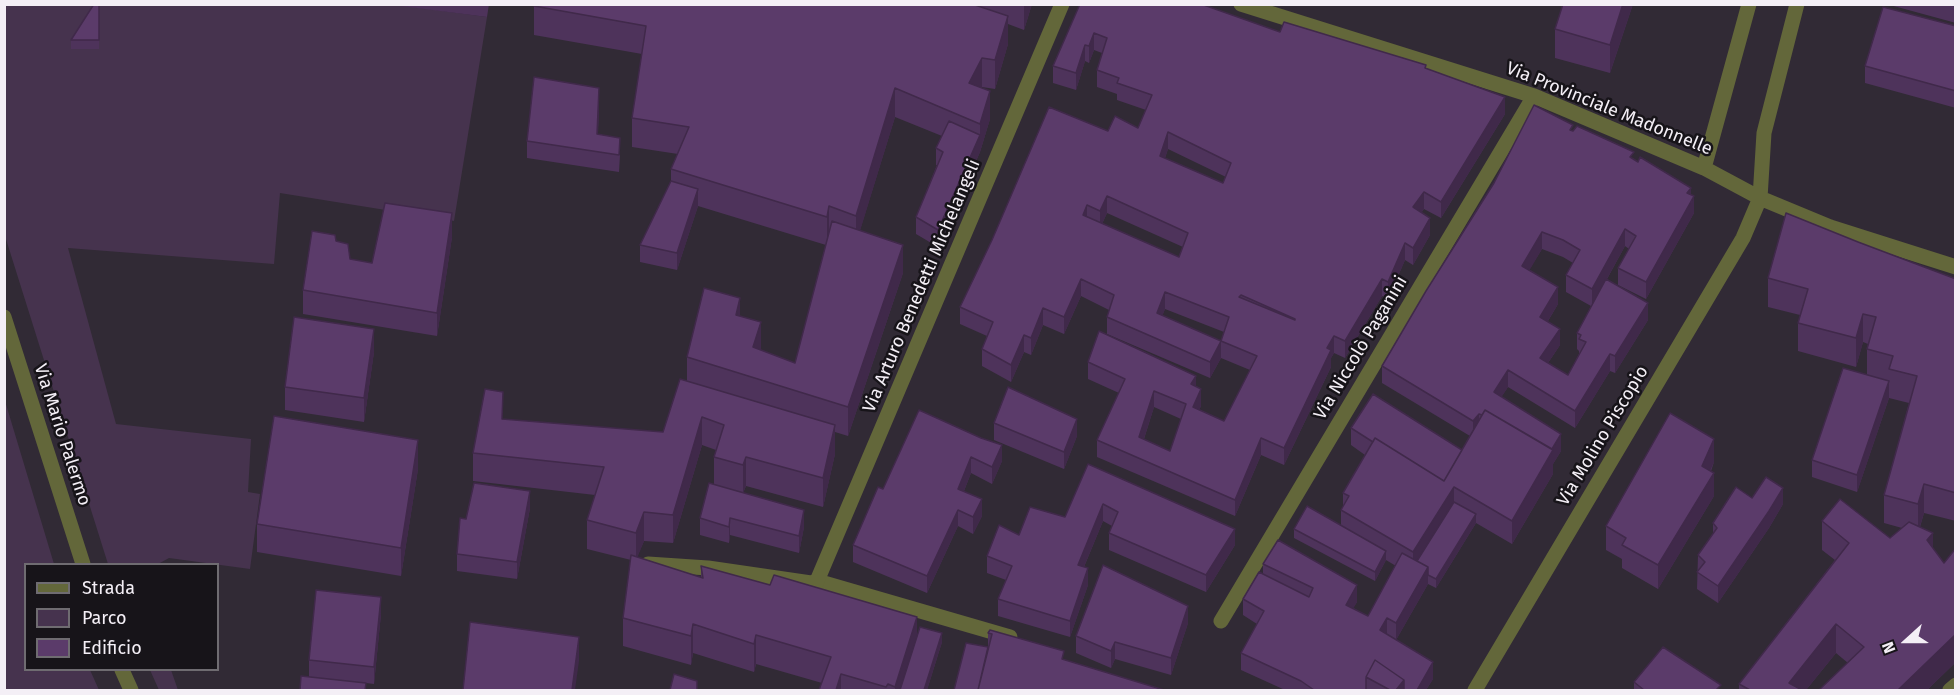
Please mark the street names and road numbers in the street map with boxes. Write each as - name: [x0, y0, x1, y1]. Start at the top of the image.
- street label: Via Provinciale Madonnelle: [1503, 58, 1715, 160]
- street label: Via Arturo Benedetti Michelangeli: [859, 156, 985, 416]
- street label: Via Niccolò Paganini: [1310, 272, 1412, 424]
- street label: Via Mario Palermo: [29, 361, 95, 509]
- street label: Via Molino Piscopio: [1553, 362, 1653, 510]

